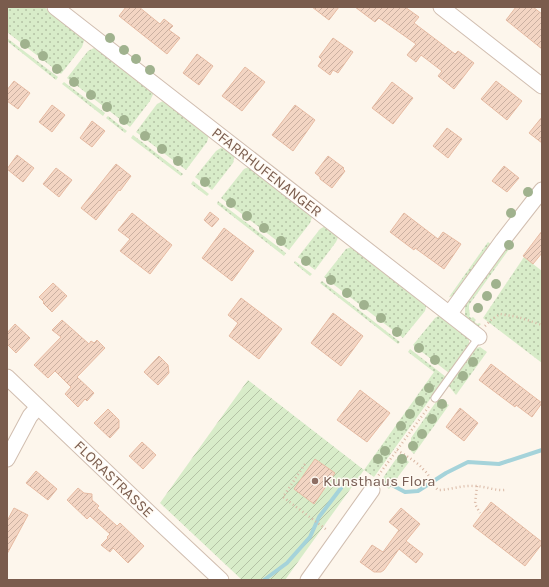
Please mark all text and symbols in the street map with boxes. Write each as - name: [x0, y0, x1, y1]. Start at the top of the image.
- street label: PFARRHUFENANGER: [208, 123, 326, 221]
- street label: FLORASTRASSE: [71, 437, 157, 521]
- place label: Kunsthaus Flora: [323, 472, 436, 490]
- marker: Kunsthaus Flora: [310, 476, 320, 486]

